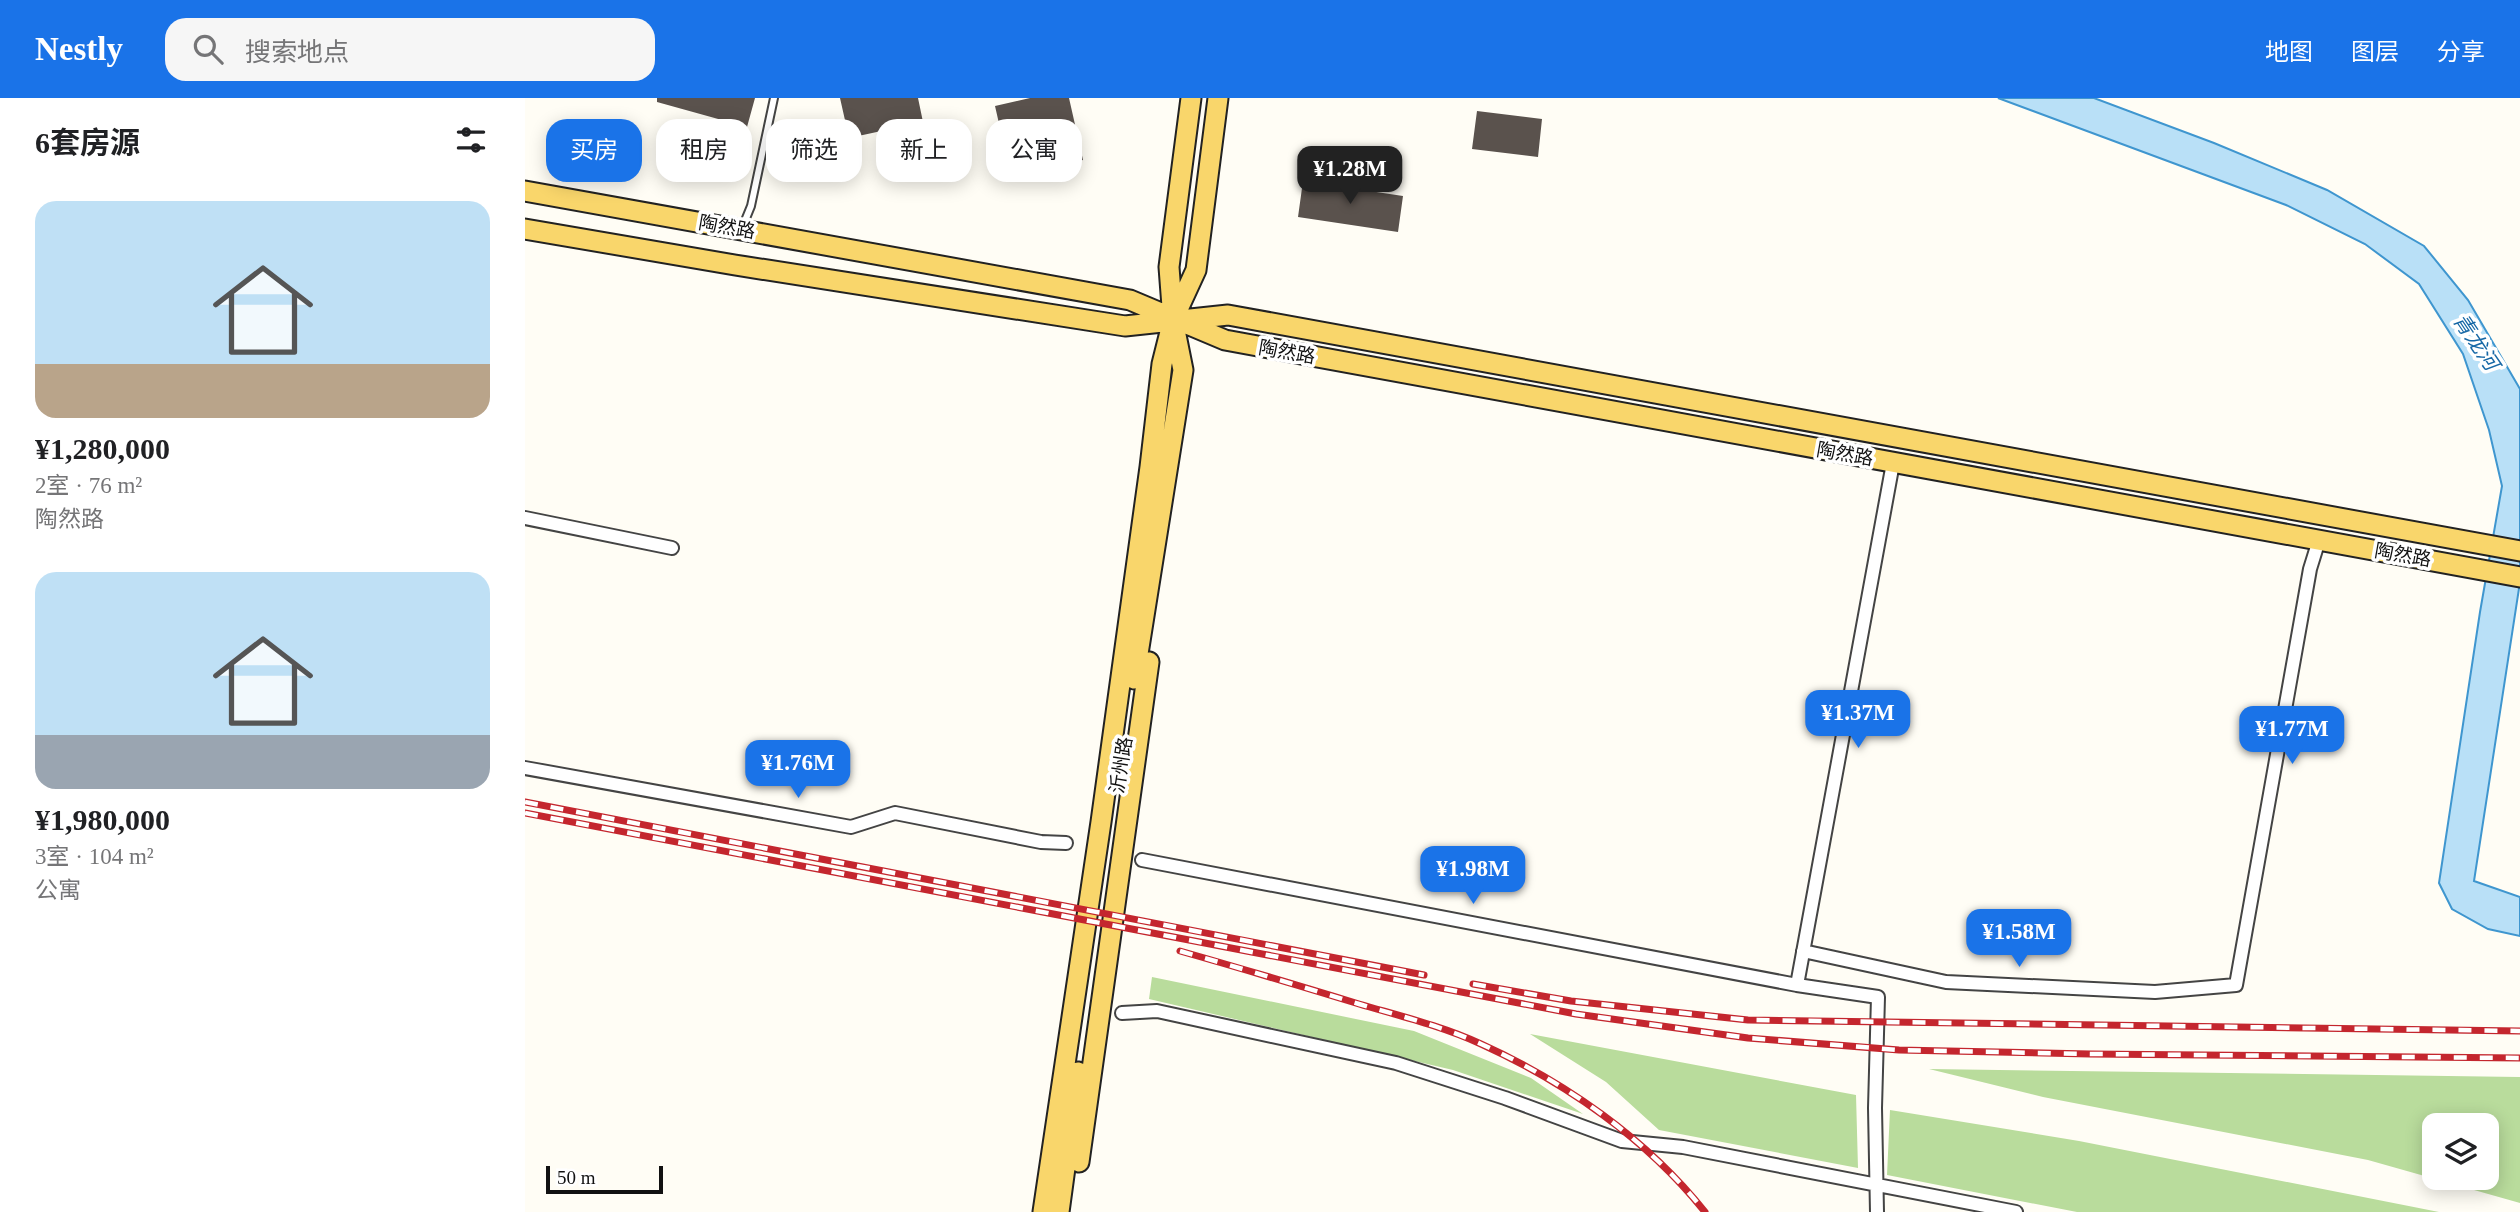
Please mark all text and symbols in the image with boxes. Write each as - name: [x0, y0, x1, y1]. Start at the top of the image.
- search box: [165, 18, 655, 81]
- icon: search: [189, 30, 227, 68]
- text: Nestly: [35, 31, 123, 67]
- text: 搜索地点: [245, 38, 349, 67]
- text: 地图: [2265, 39, 2313, 65]
- text: 图层: [2351, 39, 2399, 65]
- text: 分享: [2437, 39, 2485, 65]
- chip: 买房: [546, 119, 642, 182]
- chip: 租房: [656, 119, 752, 182]
- chip: 筛选: [766, 119, 862, 182]
- chip: 新上: [876, 119, 972, 182]
- chip: 公寓: [986, 119, 1082, 182]
- icon: filters: [452, 121, 490, 159]
- text: 6套房源: [35, 126, 140, 159]
- pin: ¥1.28M: [1293, 146, 1407, 206]
- text: ¥1.28M: [1313, 156, 1387, 181]
- street label: 陶然路: [697, 212, 757, 242]
- icon: home: [200, 247, 326, 373]
- water label: 青龙河: [2448, 309, 2506, 378]
- street label: 陶然路: [1257, 337, 1317, 367]
- text: ¥1,280,000: [35, 432, 170, 465]
- street label: 陶然路: [1815, 439, 1875, 469]
- text: 2室 · 76 m²: [35, 473, 142, 498]
- text: 陶然路: [35, 507, 104, 532]
- street label: 陶然路: [2373, 540, 2433, 570]
- icon: home: [200, 618, 326, 744]
- pin: ¥1.37M: [1801, 690, 1915, 750]
- text: ¥1.37M: [1821, 700, 1895, 725]
- pin: ¥1.77M: [2235, 706, 2349, 766]
- text: ¥1.77M: [2255, 716, 2329, 741]
- street label: 沂州路: [1106, 735, 1136, 795]
- pin: ¥1.76M: [741, 740, 855, 800]
- text: ¥1.76M: [761, 750, 835, 775]
- text: ¥1,980,000: [35, 803, 170, 836]
- text: 3室 · 104 m²: [35, 844, 154, 869]
- pin: ¥1.98M: [1416, 846, 1530, 906]
- text: ¥1.98M: [1436, 856, 1510, 881]
- text: 公寓: [35, 878, 81, 903]
- pin: ¥1.58M: [1962, 910, 2076, 969]
- text: ¥1.58M: [1982, 919, 2056, 944]
- map controls: [2422, 1113, 2499, 1190]
- button: layers: [2422, 1113, 2499, 1190]
- scale bar: [546, 1163, 663, 1195]
- text: 50 m: [557, 1167, 596, 1188]

